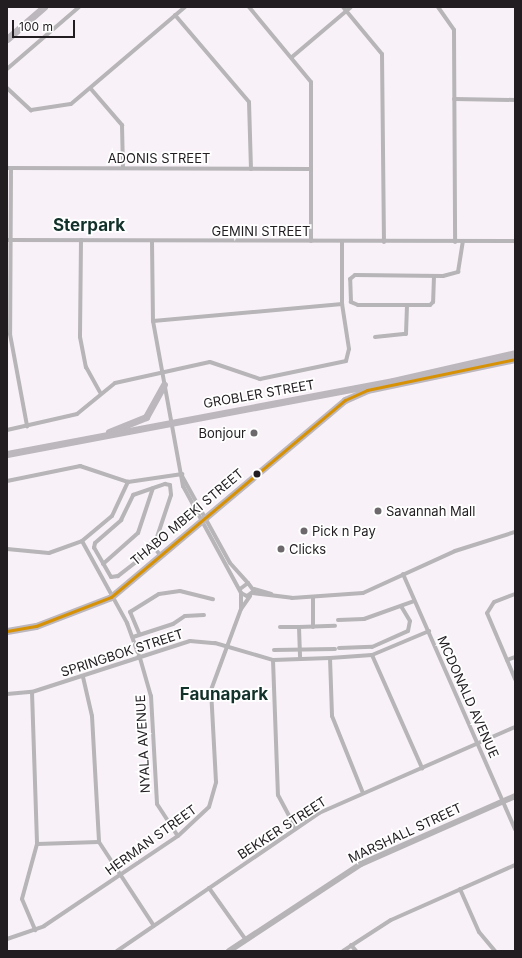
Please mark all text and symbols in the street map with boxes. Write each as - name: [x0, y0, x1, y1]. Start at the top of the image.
- scale bar: [14, 12, 77, 38]
- text: 100 m: [19, 19, 53, 34]
- street label: ADONIS STREET: [108, 150, 210, 166]
- district label: Sterpark: [53, 216, 125, 236]
- street label: GEMINI STREET: [212, 223, 310, 239]
- street label: GROBLER STREET: [202, 377, 316, 411]
- place label: Bonjour: [198, 425, 246, 441]
- marker: Bonjour: [249, 428, 259, 438]
- street label: THABO MBEKI STREET: [128, 465, 246, 569]
- unlabelled marker: [252, 469, 262, 479]
- place label: Savannah Mall: [386, 503, 475, 519]
- marker: Savannah Mall: [373, 506, 383, 516]
- place label: Pick n Pay: [312, 523, 376, 539]
- marker: Pick n Pay: [299, 526, 309, 536]
- place label: Clicks: [289, 541, 326, 557]
- marker: Clicks: [276, 544, 286, 554]
- street label: SPRINGBOK STREET: [59, 626, 185, 680]
- street label: MCDONALD AVENUE: [434, 634, 502, 760]
- district label: Faunapark: [180, 685, 268, 705]
- street label: NYALA AVENUE: [133, 694, 153, 794]
- street label: BEKKER STREET: [235, 793, 329, 863]
- street label: MARSHALL STREET: [346, 800, 464, 866]
- street label: HERMAN STREET: [102, 802, 200, 878]

